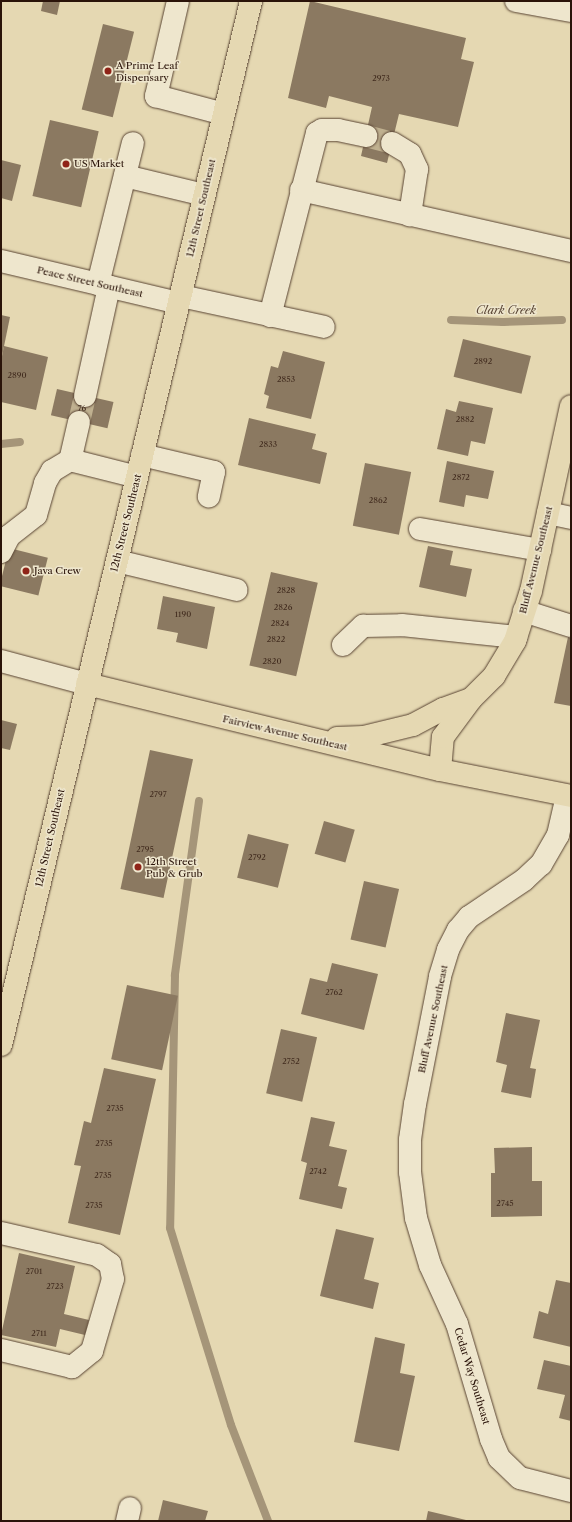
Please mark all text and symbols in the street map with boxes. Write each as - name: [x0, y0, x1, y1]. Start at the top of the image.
- place label: A Prime Leaf Dispensary: [116, 59, 179, 82]
- marker: A Prime Leaf Dispensary: [103, 66, 113, 76]
- house number: 2973: [372, 74, 390, 84]
- place label: US Market: [74, 158, 124, 170]
- street label: 12th Street Southeast: [184, 158, 218, 258]
- marker: US Market: [61, 159, 71, 169]
- street label: Peace Street Southeast: [36, 264, 144, 300]
- water label: Clark Creek: [476, 303, 536, 317]
- house number: 2892: [474, 357, 492, 367]
- house number: 2890: [7, 371, 27, 381]
- house number: 2853: [277, 375, 295, 385]
- house number: 76: [78, 404, 86, 414]
- house number: 2882: [456, 415, 474, 425]
- house number: 2833: [259, 440, 277, 450]
- street label: 12th Street Southeast: [108, 473, 144, 573]
- house number: 2872: [452, 473, 470, 483]
- house number: 2862: [369, 496, 387, 506]
- street label: Bluff Avenue Southeast: [517, 505, 555, 615]
- place label: Java Crew: [34, 565, 81, 577]
- marker: Java Crew: [21, 566, 31, 576]
- house number: 2828: [277, 586, 295, 596]
- house number: 2826: [274, 603, 292, 613]
- house number: 1190: [175, 610, 191, 620]
- house number: 2824: [271, 619, 289, 629]
- house number: 2822: [267, 635, 285, 645]
- house number: 2820: [262, 657, 282, 667]
- street label: Fairview Avenue Southeast: [221, 713, 349, 753]
- street label: 12th Street Southeast: [33, 788, 67, 888]
- house number: 2797: [149, 790, 167, 800]
- house number: 2795: [136, 845, 154, 855]
- house number: 2792: [248, 853, 266, 863]
- place label: 12th Street Pub & Grub: [146, 855, 203, 878]
- marker: 12th Street Pub & Grub: [133, 862, 143, 872]
- street label: Bluff Avenue Southeast: [416, 964, 450, 1074]
- house number: 2762: [325, 988, 343, 998]
- house number: 2752: [282, 1057, 300, 1067]
- house number: 2735: [106, 1104, 124, 1114]
- house number: 2735: [95, 1139, 113, 1149]
- house number: 2742: [309, 1167, 327, 1177]
- house number: 2735: [94, 1171, 112, 1181]
- house number: 2745: [496, 1199, 514, 1209]
- house number: 2735: [85, 1201, 103, 1211]
- house number: 2701: [26, 1267, 42, 1277]
- house number: 2723: [46, 1282, 64, 1292]
- street label: Cedar Way Southeast: [451, 1326, 493, 1426]
- house number: 2711: [31, 1329, 47, 1339]

